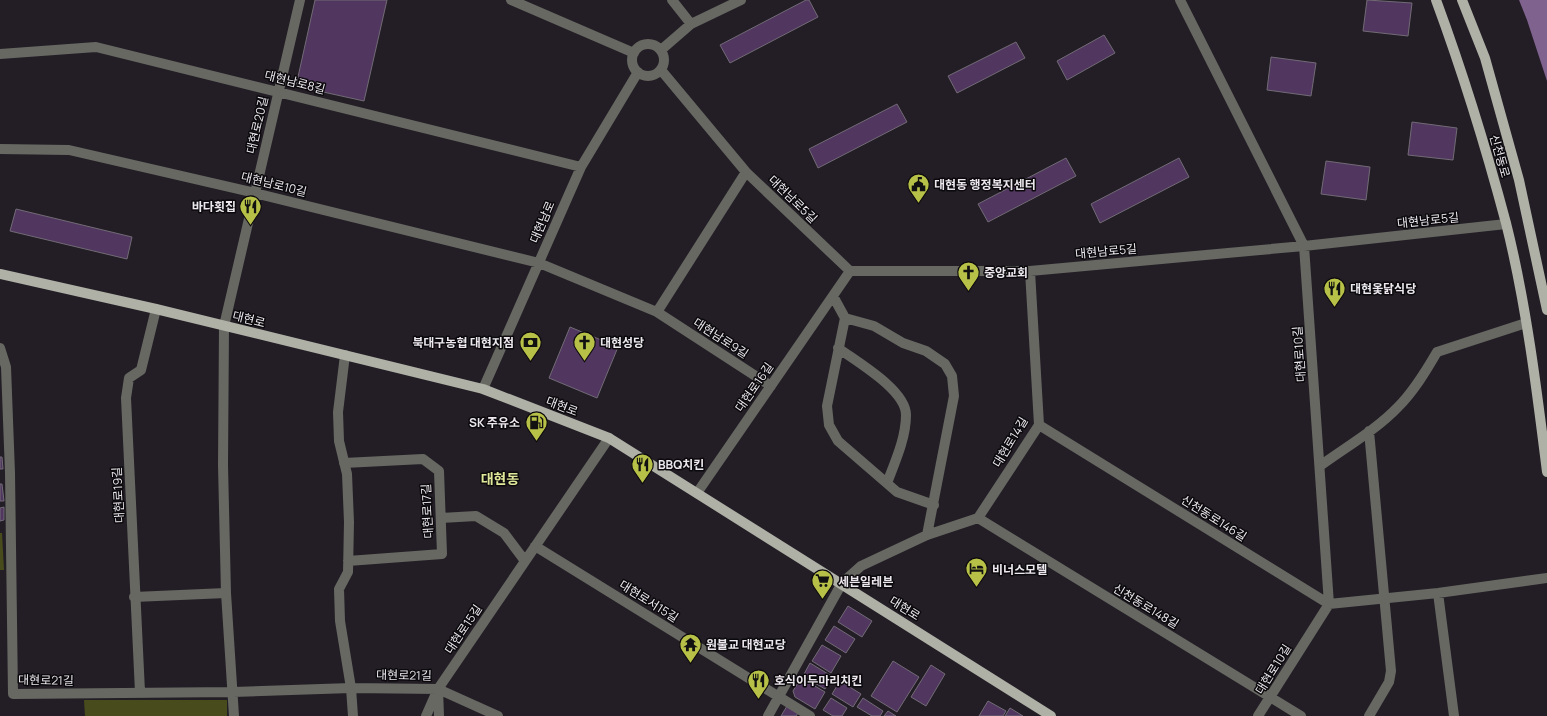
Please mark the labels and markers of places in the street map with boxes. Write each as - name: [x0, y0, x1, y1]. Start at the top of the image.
- public building icon: 대현동 행정복지센터: [906, 171, 932, 204]
- place label: 대현동 행정복지센터: [934, 176, 1036, 193]
- restaurant icon: 바다횟집: [238, 193, 264, 226]
- place label: 바다횟집: [192, 198, 236, 215]
- church icon: 중앙교회: [955, 259, 981, 292]
- place label: 중앙교회: [984, 264, 1028, 281]
- restaurant icon: 대현옻닭식당: [1321, 275, 1347, 308]
- place label: 대현옻닭식당: [1350, 280, 1416, 297]
- bank icon: 북대구농협 대현지점: [517, 329, 543, 362]
- church icon: 대현성당: [571, 329, 597, 362]
- place label: 북대구농협 대현지점: [412, 334, 514, 351]
- place label: 대현성당: [600, 334, 644, 351]
- fuel station icon: SK 주유소: [523, 409, 549, 442]
- place label: SK 주유소: [469, 414, 520, 431]
- restaurant icon: BBQ치킨: [630, 451, 656, 484]
- place label: BBQ치킨: [658, 456, 704, 473]
- hotel icon: 비너스모텔: [964, 556, 990, 589]
- place label: 비너스모텔: [992, 561, 1047, 578]
- supermarket icon: 세븐일레븐: [810, 568, 836, 601]
- place label: 세븐일레븐: [838, 573, 893, 590]
- temple icon: 원불교 대현교당: [677, 631, 703, 664]
- place label: 원불교 대현교당: [706, 636, 786, 653]
- restaurant icon: 호식이두마리치킨: [745, 667, 771, 700]
- place label: 호식이두마리치킨: [774, 672, 862, 689]

